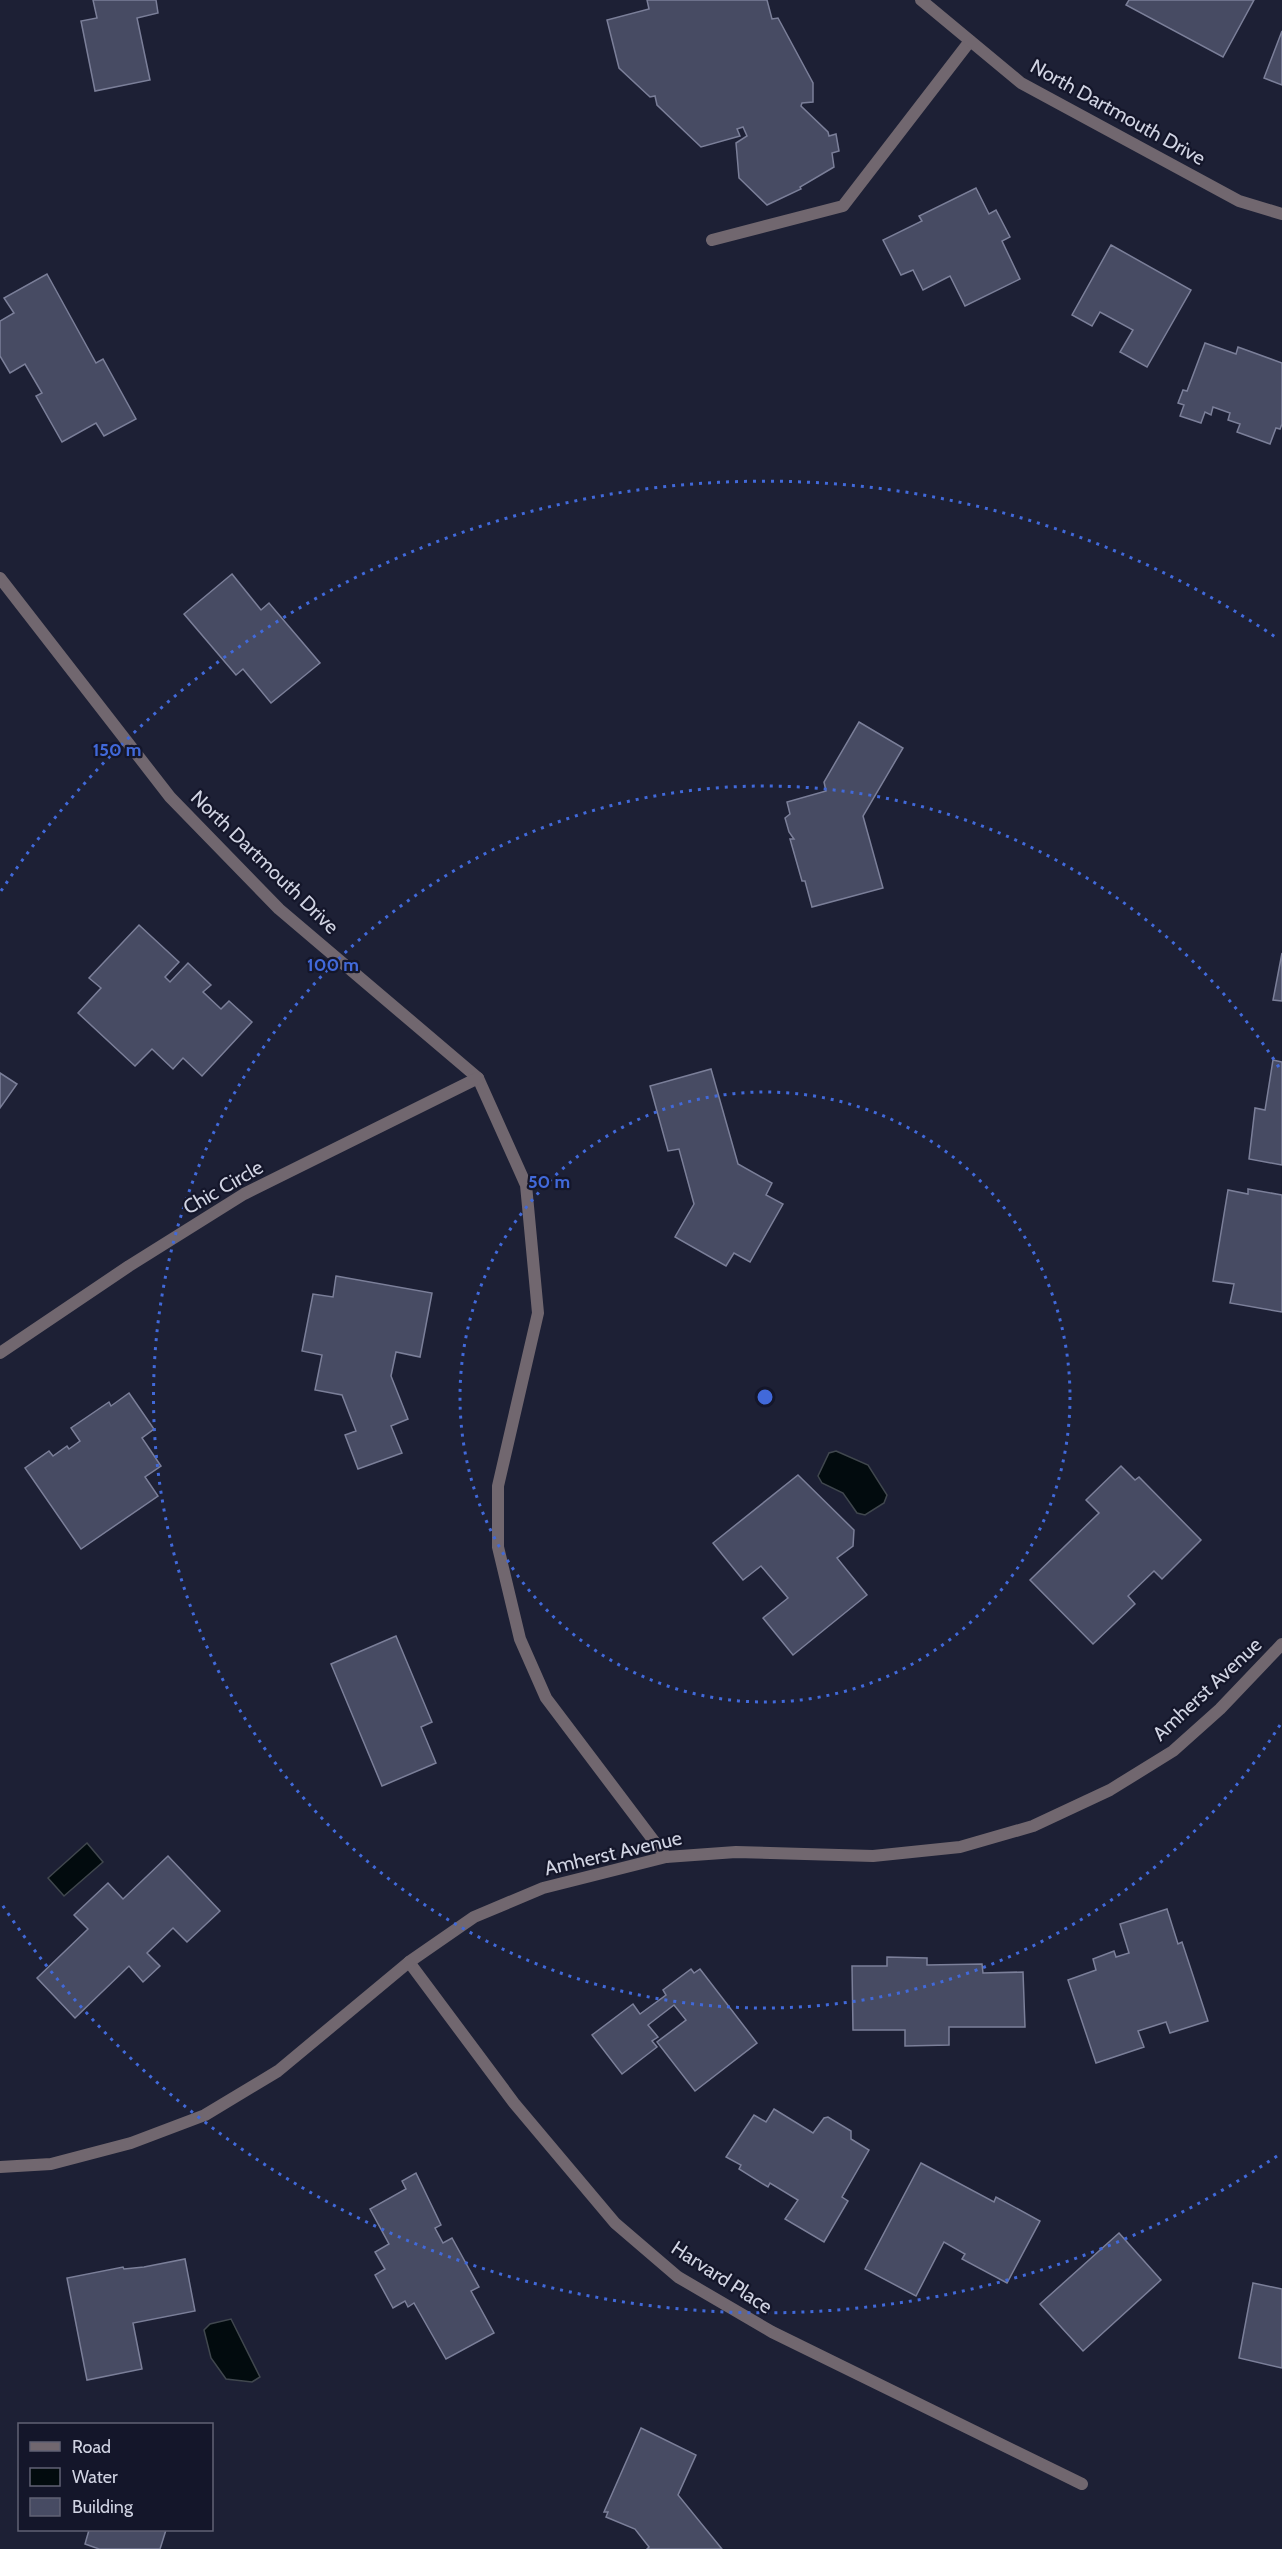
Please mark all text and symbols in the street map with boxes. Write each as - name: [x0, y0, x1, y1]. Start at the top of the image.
- street label: North Dartmouth Drive: [1026, 54, 1210, 170]
- text: 150 m: [93, 739, 141, 761]
- street label: North Dartmouth Drive: [186, 785, 344, 939]
- text: 100 m: [307, 954, 359, 976]
- street label: Chic Circle: [179, 1155, 267, 1219]
- text: 50 m: [528, 1171, 570, 1193]
- centre of rings: [755, 1387, 775, 1407]
- street label: Amherst Avenue: [1148, 1632, 1266, 1746]
- street label: Amherst Avenue: [542, 1826, 684, 1880]
- street label: Harvard Place: [667, 2235, 777, 2319]
- legend: [18, 2423, 213, 2531]
- text: Road: [72, 2436, 111, 2458]
- text: Water: [72, 2466, 118, 2488]
- text: Building: [72, 2496, 134, 2518]

